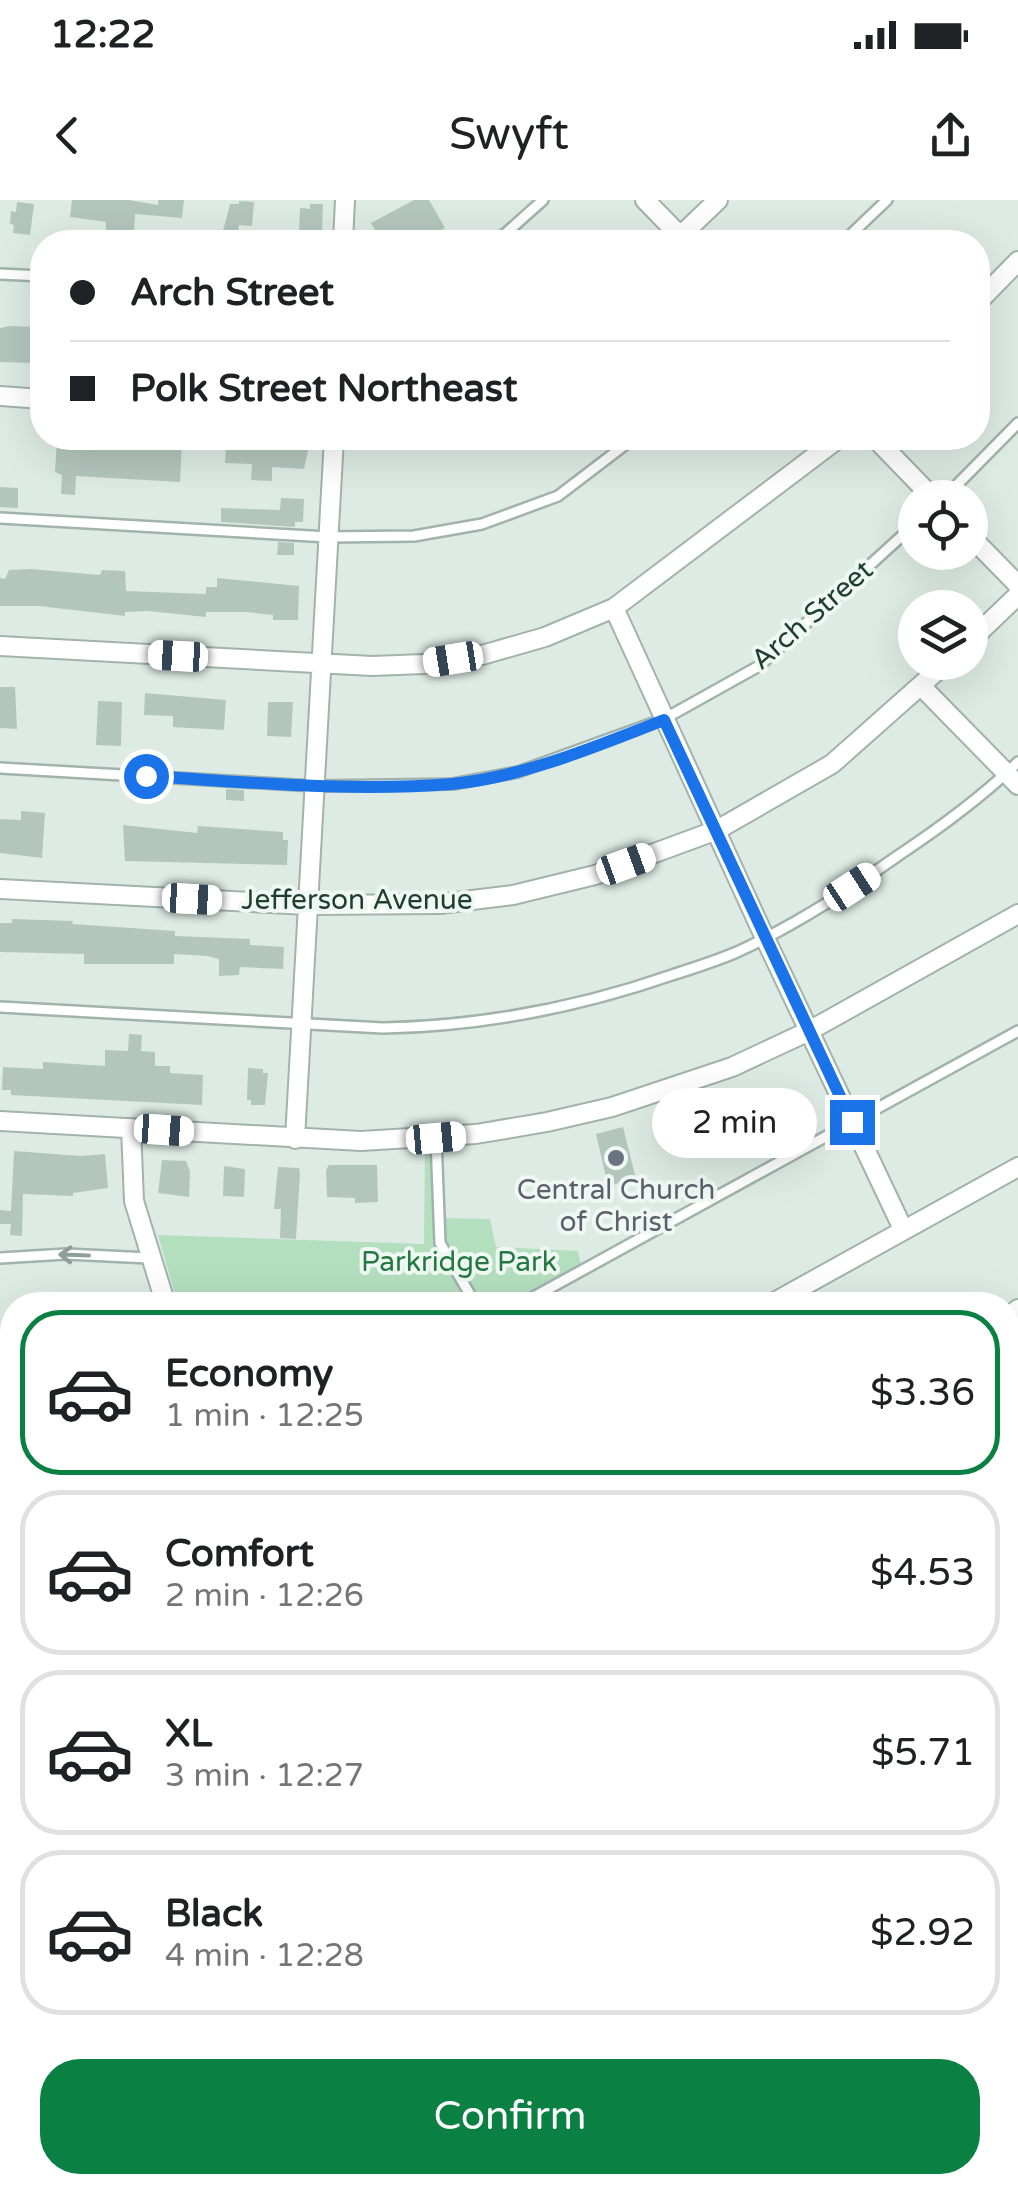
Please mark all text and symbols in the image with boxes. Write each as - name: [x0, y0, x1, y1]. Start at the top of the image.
- text: 12:22: [50, 12, 155, 58]
- icon: back: [40, 108, 95, 163]
- text: Swyft: [449, 108, 569, 162]
- icon: share: [923, 108, 978, 163]
- text: Arch Street: [130, 270, 334, 316]
- text: Polk Street Northeast: [130, 366, 517, 412]
- map controls: [898, 480, 988, 680]
- button: locate: [898, 480, 988, 570]
- street label: Arch Street: [744, 553, 880, 677]
- button: layers: [898, 590, 988, 680]
- car: [147, 639, 209, 673]
- car: [421, 639, 485, 679]
- route start: [124, 754, 169, 799]
- car: [593, 840, 659, 888]
- car: [819, 858, 885, 916]
- car: [161, 882, 223, 916]
- street label: Jefferson Avenue: [241, 883, 473, 917]
- callout: 2 min: [652, 1087, 817, 1157]
- route end: [830, 1100, 875, 1145]
- text: 2 min: [692, 1104, 777, 1142]
- car: [133, 1113, 195, 1147]
- car: [405, 1120, 467, 1156]
- marker: Central Church of Christ: [605, 1147, 627, 1169]
- place label: Central Church of Christ: [517, 1173, 715, 1239]
- one-way arrow: [59, 1245, 91, 1264]
- park label: Parkridge Park: [361, 1245, 557, 1279]
- icon: car: [45, 1348, 135, 1438]
- text: Economy: [165, 1351, 333, 1397]
- text: $3.36: [870, 1370, 975, 1416]
- text: 1 min · 12:25: [165, 1397, 364, 1435]
- icon: car: [45, 1528, 135, 1618]
- text: Comfort: [165, 1531, 314, 1577]
- text: $4.53: [870, 1550, 975, 1596]
- text: 2 min · 12:26: [165, 1577, 364, 1615]
- icon: car: [45, 1708, 135, 1798]
- text: XL: [165, 1711, 212, 1757]
- text: $5.71: [871, 1730, 975, 1776]
- text: 3 min · 12:27: [165, 1757, 364, 1795]
- icon: car: [45, 1888, 135, 1978]
- text: Black: [165, 1891, 263, 1937]
- text: $2.92: [870, 1910, 975, 1956]
- text: 4 min · 12:28: [165, 1937, 364, 1975]
- button: Confirm: [40, 2059, 980, 2174]

